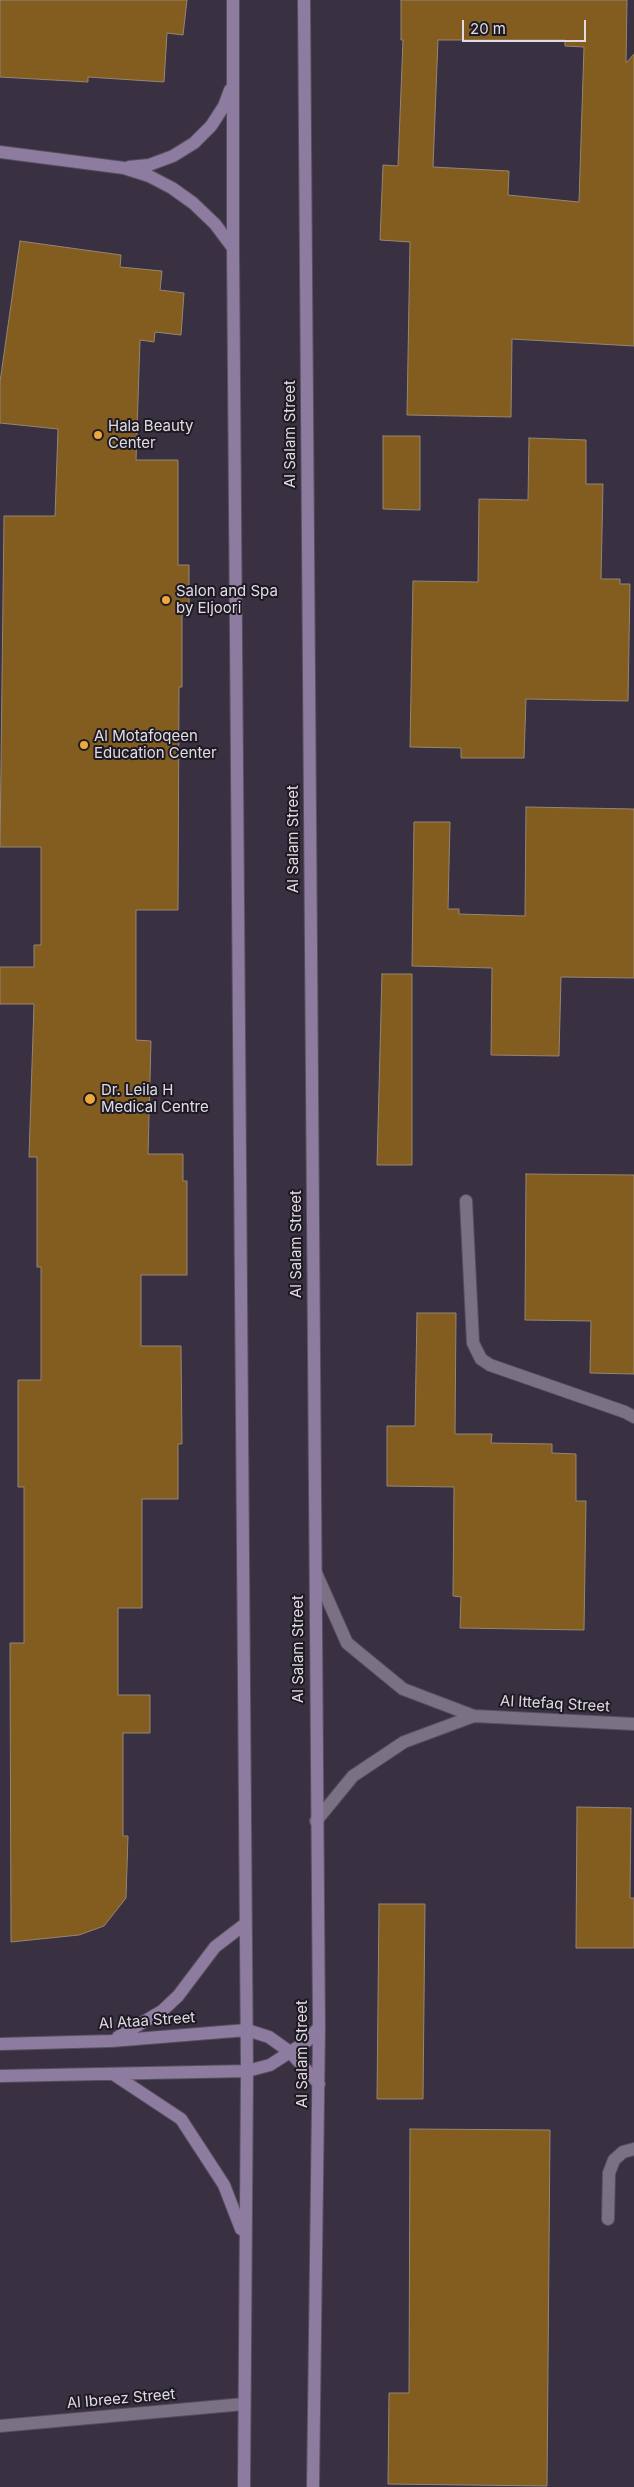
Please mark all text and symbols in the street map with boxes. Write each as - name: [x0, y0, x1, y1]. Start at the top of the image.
- scale bar: [464, 10, 588, 42]
- text: 20 m: [470, 19, 506, 38]
- street label: Al Salam Street: [281, 380, 299, 488]
- place label: Hala Beauty Center: [108, 417, 193, 452]
- marker: Hala Beauty Center: [92, 429, 104, 441]
- place label: Salon and Spa by Eljoori: [176, 582, 278, 617]
- marker: Salon and Spa by Eljoori: [160, 594, 172, 606]
- place label: Al Motafoqeen Education Center: [94, 727, 217, 762]
- marker: Al Motafoqeen Education Center: [78, 739, 90, 751]
- street label: Al Salam Street: [284, 785, 302, 893]
- place label: Dr. Leila H Medical Centre: [101, 1081, 209, 1116]
- marker: Dr. Leila H Medical Centre: [83, 1092, 97, 1106]
- street label: Al Salam Street: [287, 1190, 305, 1298]
- street label: Al Salam Street: [289, 1595, 307, 1703]
- street label: Al Ittefaq Street: [500, 1692, 610, 1716]
- street label: Al Salam Street: [293, 2000, 311, 2108]
- street label: Al Ataa Street: [98, 2009, 196, 2033]
- street label: Al Ibreez Street: [66, 2385, 176, 2413]

